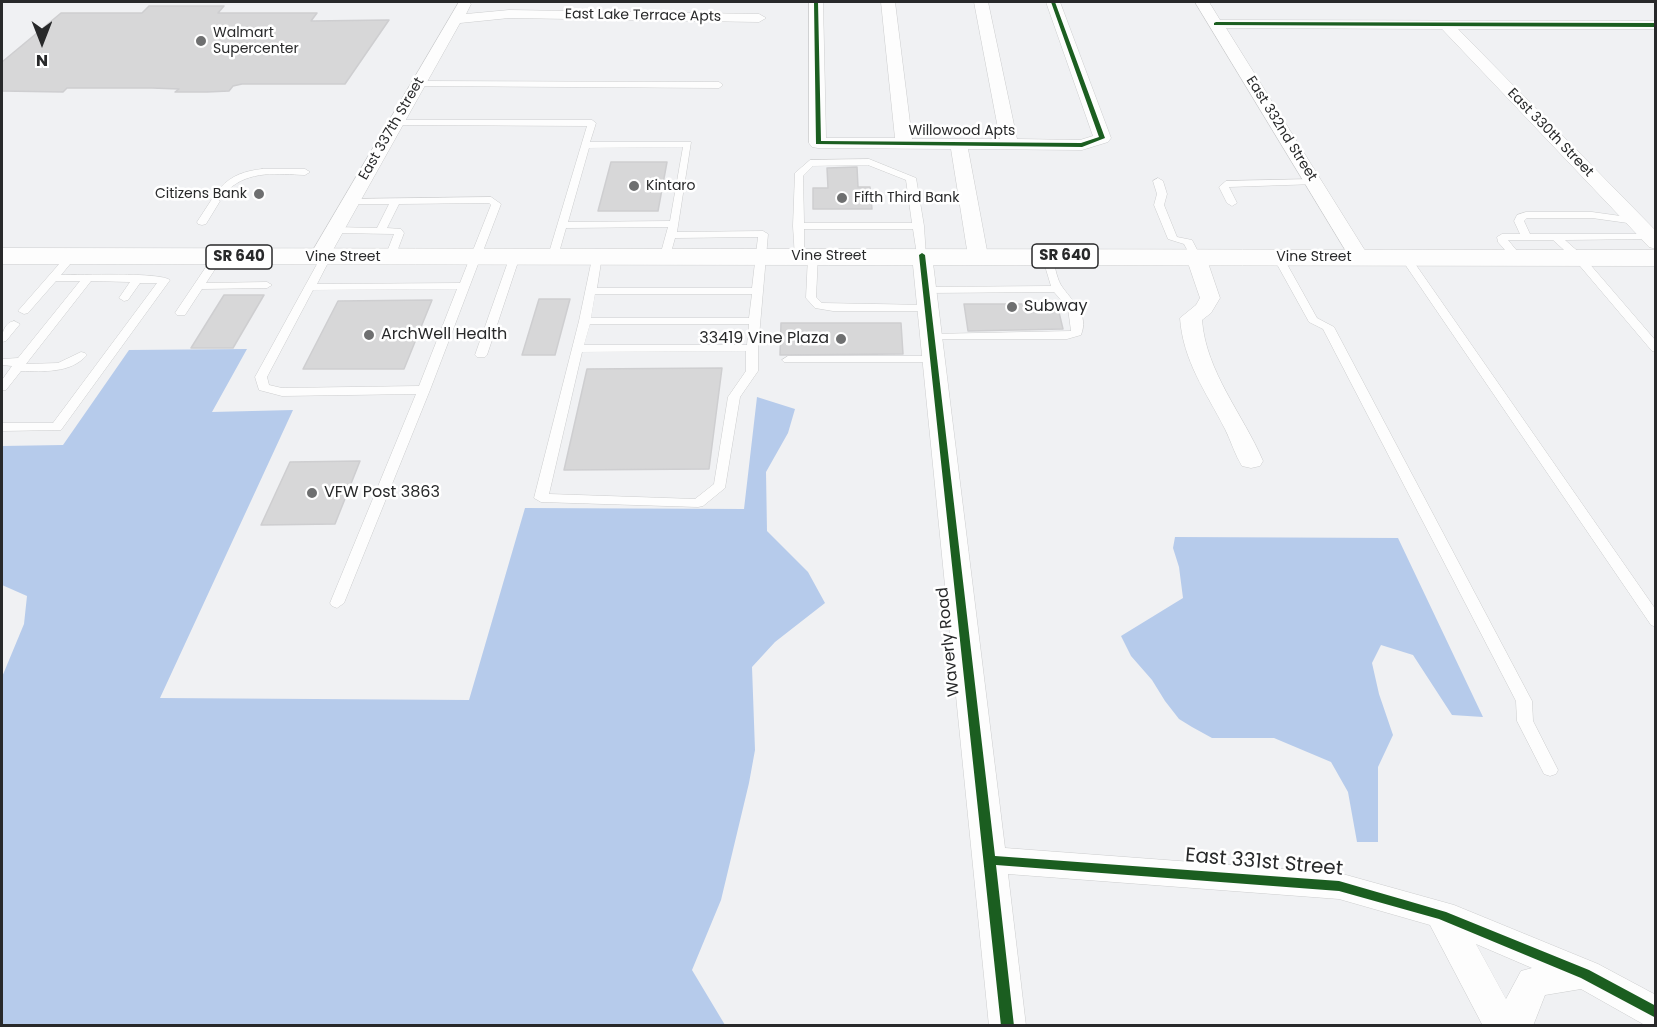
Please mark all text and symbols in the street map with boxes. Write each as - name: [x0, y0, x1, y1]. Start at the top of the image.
- street label: East Lake Terrace Apts: [565, 6, 721, 26]
- north arrow: [12, 12, 72, 72]
- place label: Walmart Supercenter: [213, 25, 299, 57]
- marker: Walmart Supercenter: [194, 34, 208, 48]
- text: N: [36, 49, 48, 72]
- street label: East 332nd Street: [1242, 73, 1320, 185]
- street label: East 337th Street: [356, 75, 428, 183]
- street label: East 330th Street: [1503, 85, 1597, 181]
- street label: Willowood Apts: [909, 123, 1015, 139]
- place label: Kintaro: [646, 178, 696, 194]
- marker: Kintaro: [627, 179, 641, 193]
- place label: Citizens Bank: [155, 186, 247, 202]
- marker: Citizens Bank: [252, 187, 266, 201]
- place label: Fifth Third Bank: [854, 190, 960, 206]
- marker: Fifth Third Bank: [835, 191, 849, 205]
- road number: SR 640: [1032, 244, 1098, 268]
- road number: SR 640: [206, 245, 272, 269]
- street label: Vine Street: [791, 248, 867, 264]
- street label: Vine Street: [305, 249, 381, 265]
- street label: Vine Street: [1276, 249, 1352, 265]
- place label: Subway: [1024, 297, 1087, 317]
- marker: Subway: [1005, 300, 1019, 314]
- place label: ArchWell Health: [381, 325, 507, 345]
- marker: ArchWell Health: [362, 328, 376, 342]
- place label: 33419 Vine Plaza: [699, 329, 829, 349]
- marker: 33419 Vine Plaza: [834, 332, 848, 346]
- place label: VFW Post 3863: [324, 483, 440, 503]
- marker: VFW Post 3863: [305, 486, 319, 500]
- street label: Waverly Road: [934, 586, 964, 698]
- street label: East 331st Street: [1184, 844, 1344, 882]

